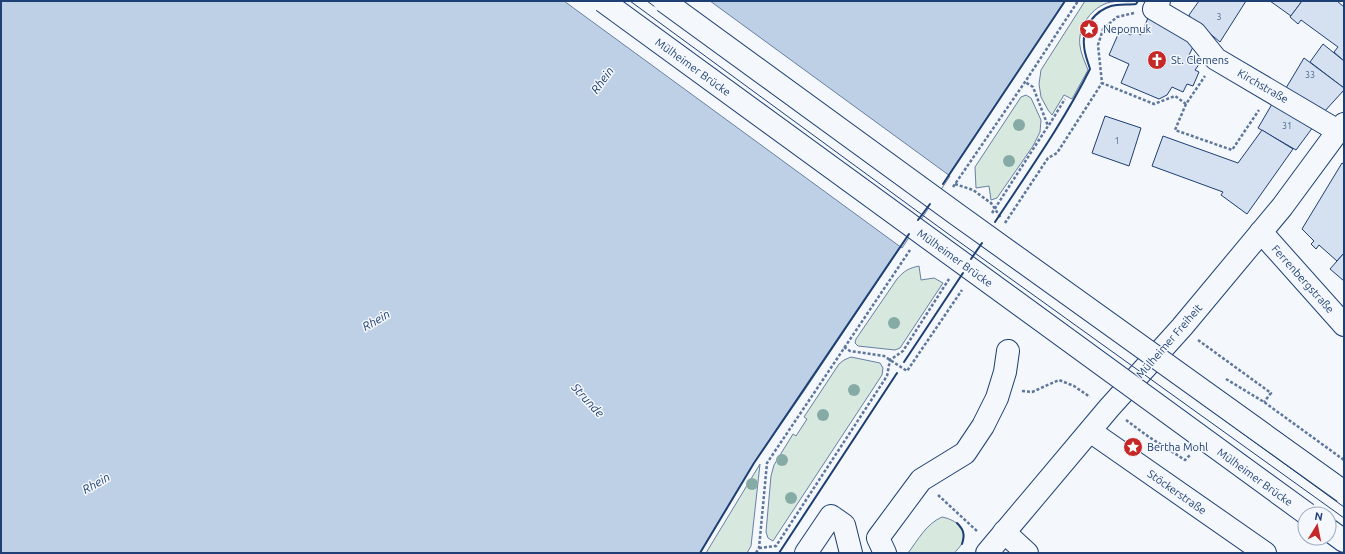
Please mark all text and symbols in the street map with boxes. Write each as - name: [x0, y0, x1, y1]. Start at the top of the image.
- house number: 3: [1216, 12, 1222, 22]
- place icon: Nepomuk: [1078, 18, 1100, 40]
- place label: Nepomuk: [1103, 23, 1152, 35]
- street label: Mülheimer Brücke: [653, 36, 733, 98]
- church icon: St. Clemens: [1146, 49, 1168, 71]
- place label: St. Clemens: [1171, 54, 1229, 66]
- water label: Rhein: [588, 64, 616, 96]
- street label: Kirchstraße: [1235, 67, 1291, 105]
- house number: 33: [1305, 70, 1315, 80]
- house number: 31: [1282, 121, 1292, 131]
- house number: 1: [1114, 136, 1120, 146]
- street label: Mülheimer Brücke: [915, 227, 995, 289]
- street label: Ferrenbergstraße: [1269, 243, 1337, 315]
- street label: Mülheimer Freiheit: [1134, 301, 1205, 380]
- water label: Rhein: [360, 307, 392, 333]
- water label: Strunde: [569, 380, 607, 420]
- place icon: Bertha Mohl: [1122, 436, 1144, 458]
- place label: Bertha Mohl: [1147, 441, 1208, 453]
- street label: Mülheimer Brücke: [1215, 446, 1295, 508]
- street label: Stöckerstraße: [1145, 467, 1209, 517]
- water label: Rhein: [80, 470, 112, 496]
- north arrow: [1297, 506, 1337, 546]
- text: N: [1314, 510, 1324, 523]

